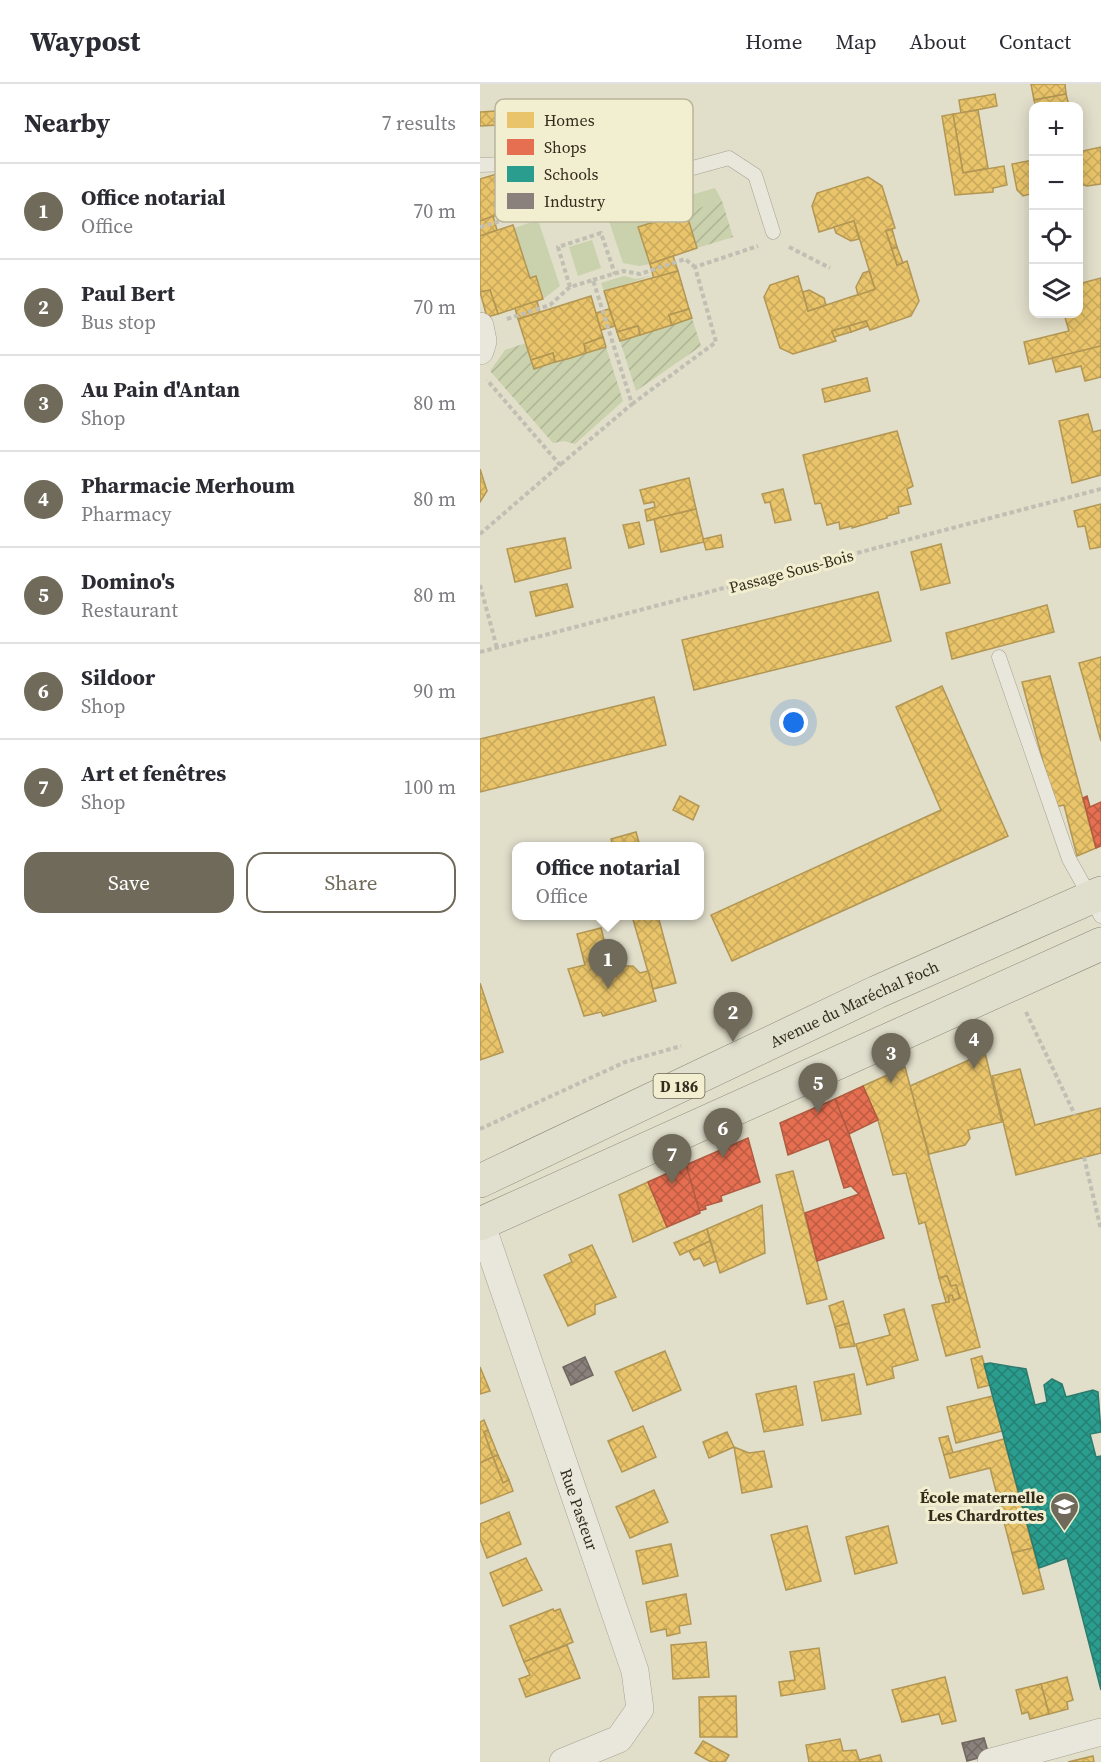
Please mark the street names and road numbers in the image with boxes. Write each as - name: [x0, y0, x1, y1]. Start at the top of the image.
- street label: Passage Sous-Bois: [726, 544, 856, 598]
- street label: Avenue du Maréchal Foch: [766, 955, 942, 1052]
- road number: D 186: [654, 1074, 704, 1098]
- street label: Rue Pasteur: [555, 1465, 604, 1554]

